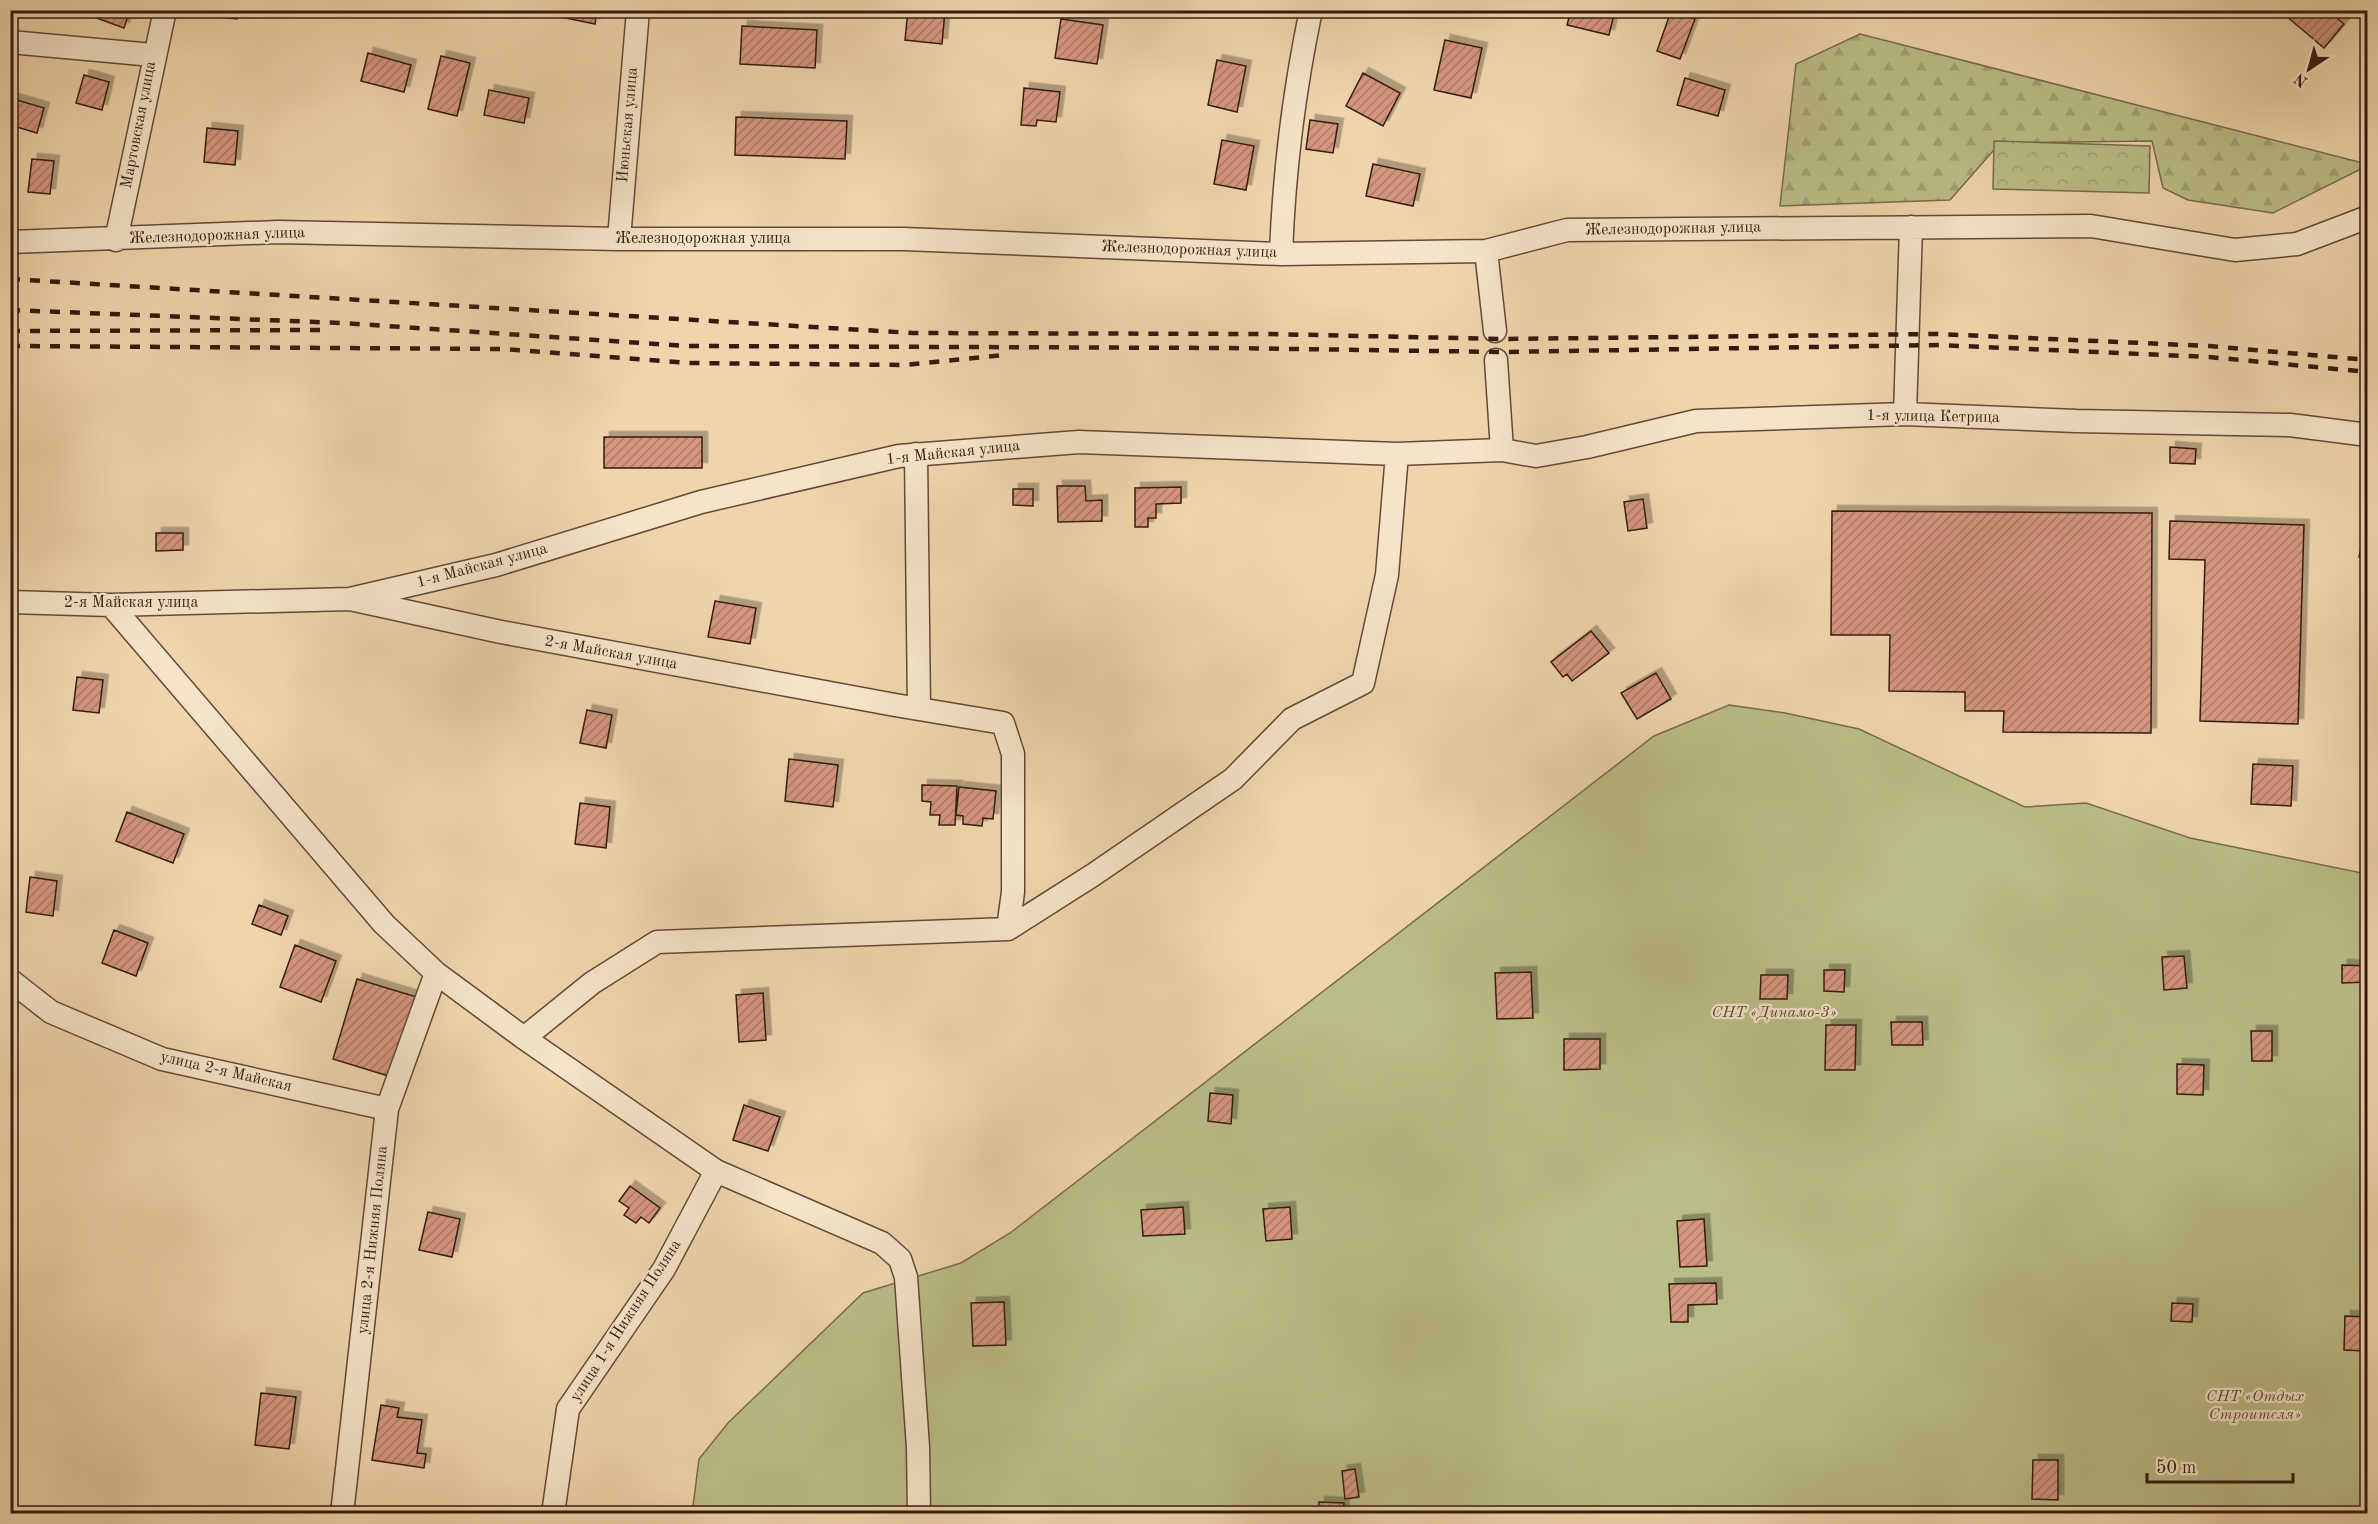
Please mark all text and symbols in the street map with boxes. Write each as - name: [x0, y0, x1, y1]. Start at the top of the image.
- north arrow: [2279, 39, 2339, 99]
- street label: Мартовская улица: [119, 60, 159, 190]
- street label: Июньская улица: [615, 67, 641, 183]
- text: N: [2291, 69, 2311, 90]
- street label: Железнодорожная улица: [1585, 219, 1761, 239]
- street label: Железнодорожная улица: [129, 225, 305, 247]
- street label: Железнодорожная улица: [615, 231, 791, 247]
- street label: Железнодорожная улица: [1101, 239, 1277, 261]
- street label: 1-я улица Кетрица: [1866, 408, 2000, 426]
- street label: 1-я Майская улица: [885, 438, 1021, 468]
- street label: 1-я Майская улица: [415, 541, 549, 591]
- street label: 2-я Майская улица: [64, 595, 198, 611]
- street label: 2-я Майская улица: [543, 633, 679, 673]
- park label: СНТ «Динамо-3»: [1711, 1005, 1837, 1021]
- street label: улица 2-я Майская: [159, 1049, 293, 1095]
- street label: улица 2-я Нижняя Поляна: [355, 1145, 391, 1335]
- street label: улица 1-я Нижняя Поляна: [568, 1237, 684, 1405]
- park label: СНТ «Отдых Строителя»: [2206, 1389, 2304, 1423]
- scale bar: [2147, 1446, 2292, 1484]
- text: 50 m: [2156, 1459, 2196, 1477]

